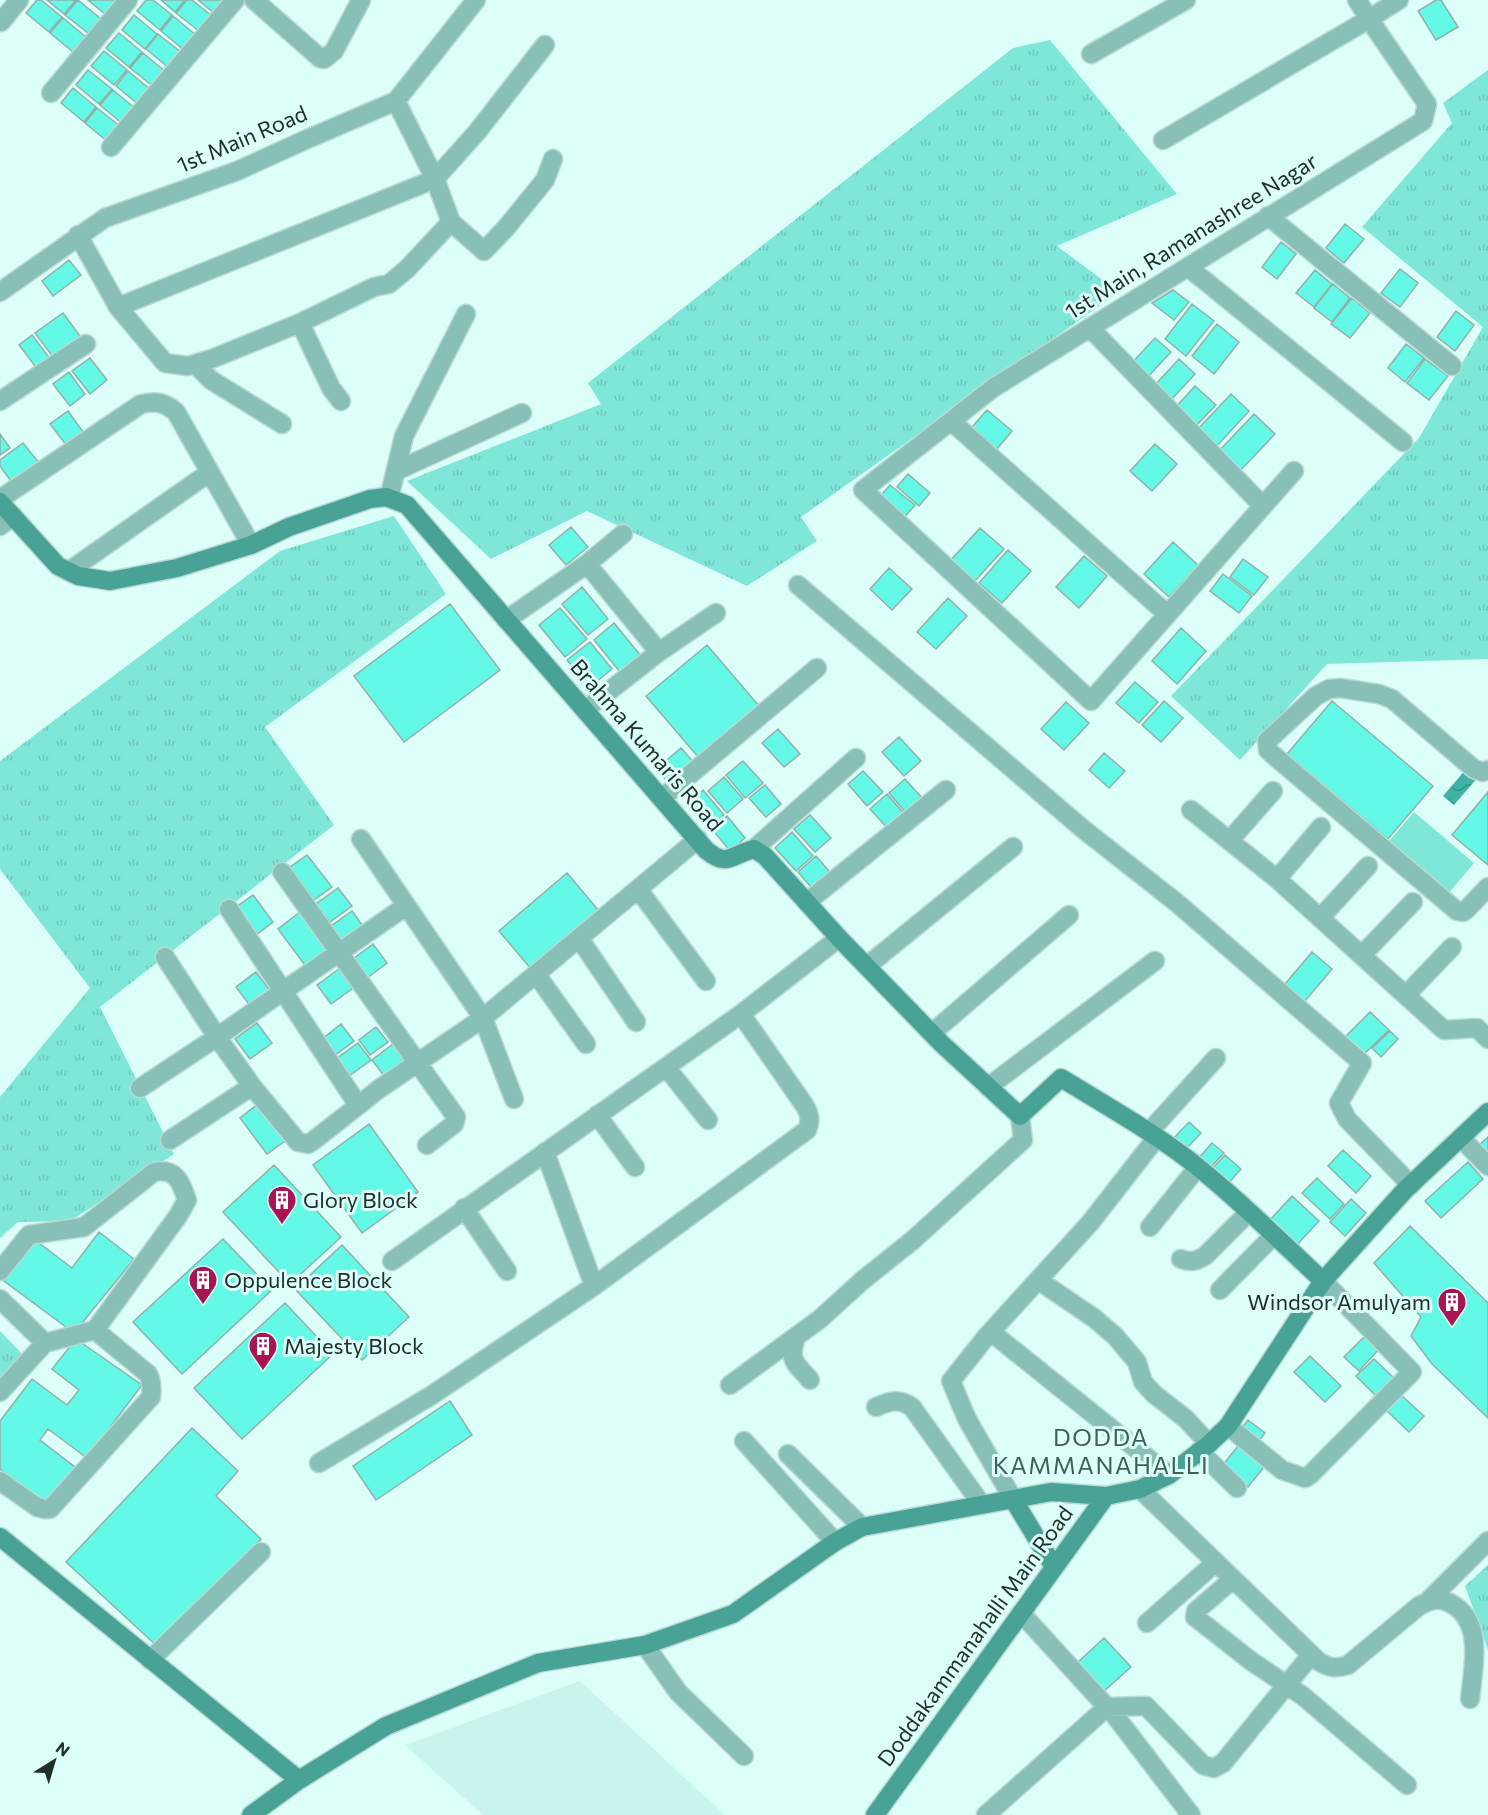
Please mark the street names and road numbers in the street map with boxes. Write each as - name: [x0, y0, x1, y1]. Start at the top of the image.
- street label: 1st Main Road: [173, 99, 311, 178]
- street label: 1st Main, Ramanashree Nagar: [1060, 147, 1322, 324]
- street label: Brahma Kumaris Road: [565, 653, 730, 836]
- street label: Doddakammanahalli Main Road: [871, 1500, 1078, 1771]

